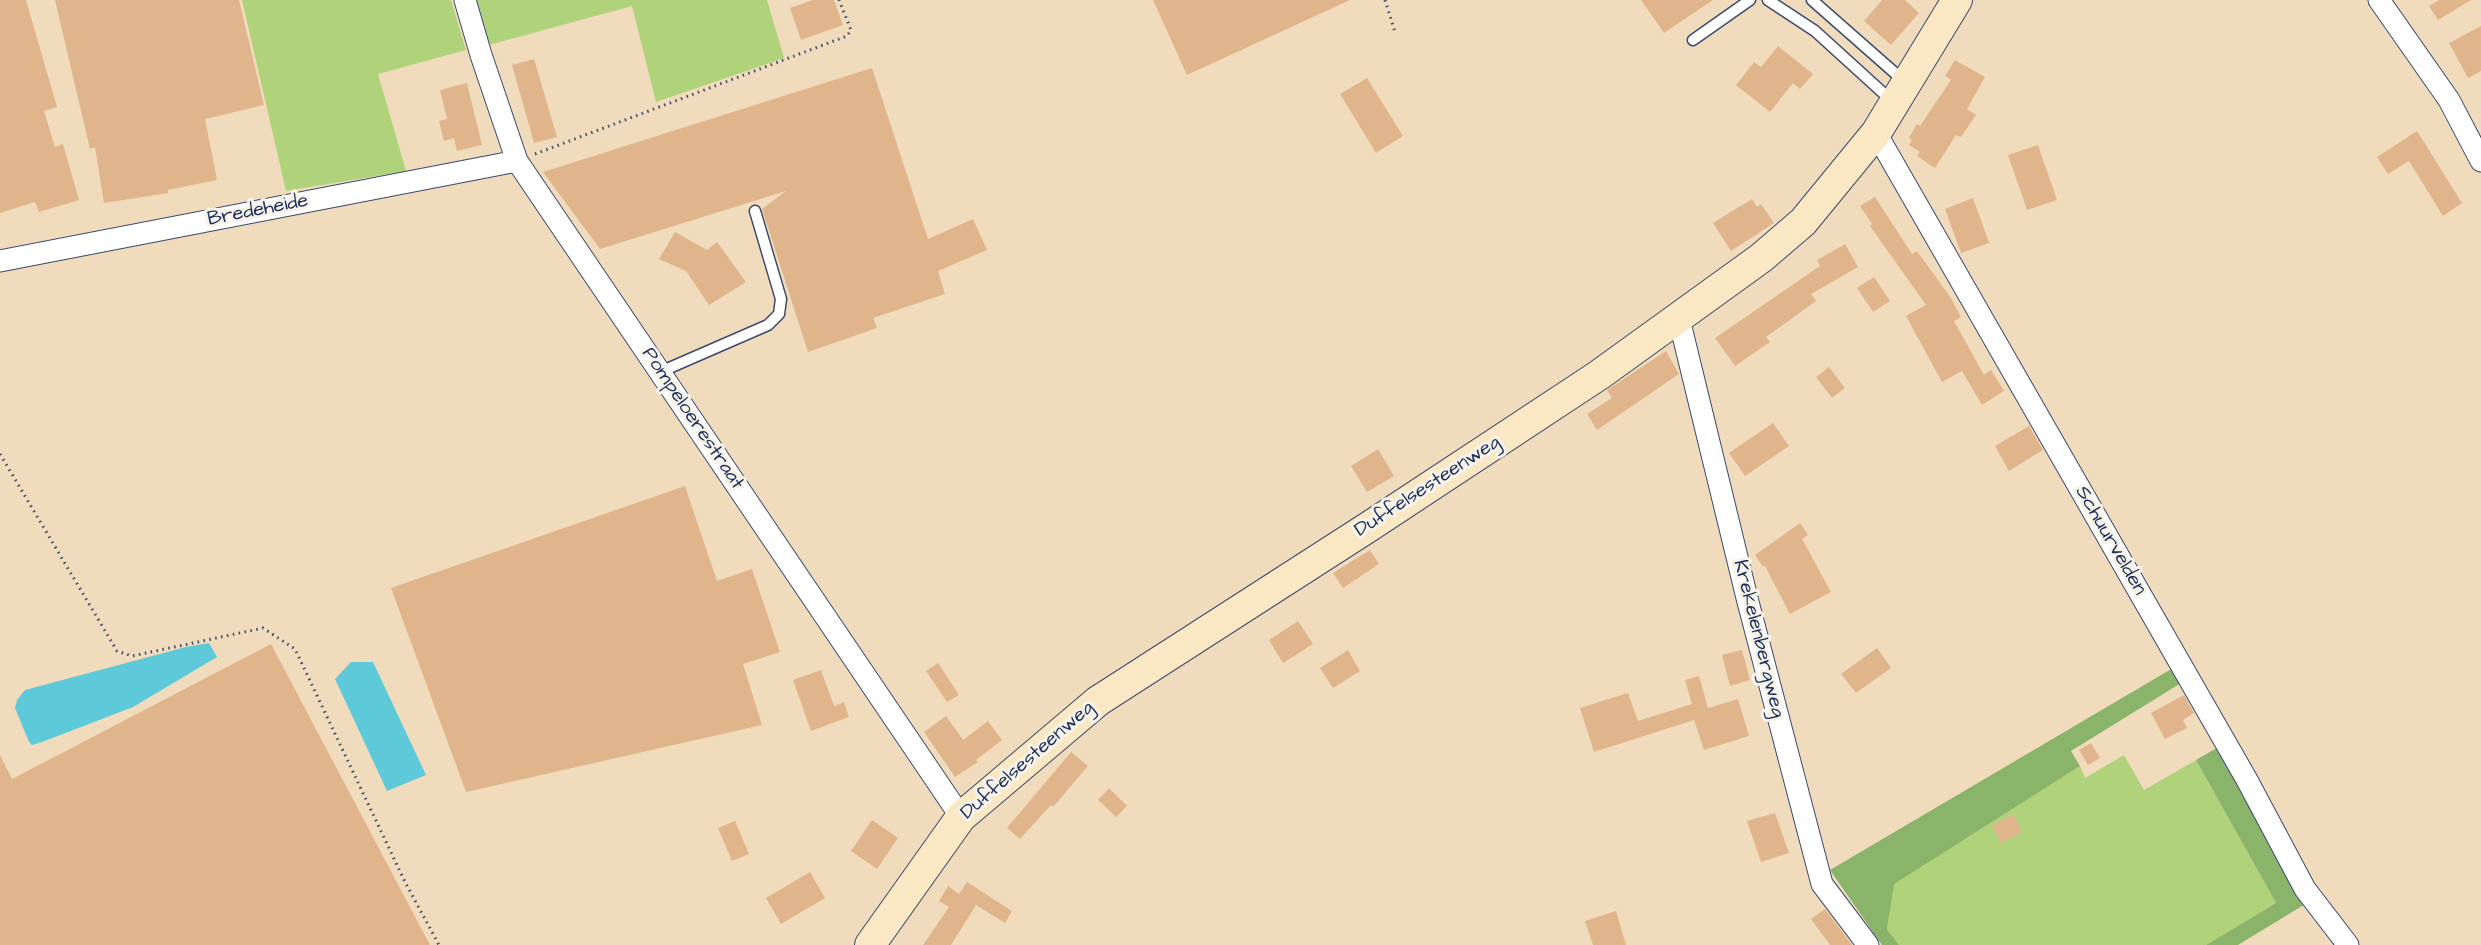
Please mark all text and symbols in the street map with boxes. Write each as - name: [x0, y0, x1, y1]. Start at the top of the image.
- street label: Bredeheide: [206, 189, 310, 233]
- street label: Pompeloerestraat: [636, 343, 748, 495]
- street label: Duffelsesteenweg: [1351, 431, 1505, 543]
- street label: Schuurvelden: [2069, 482, 2151, 600]
- street label: Krekelenbergweg: [1727, 558, 1789, 720]
- street label: Duffelsesteenweg: [956, 697, 1100, 825]

